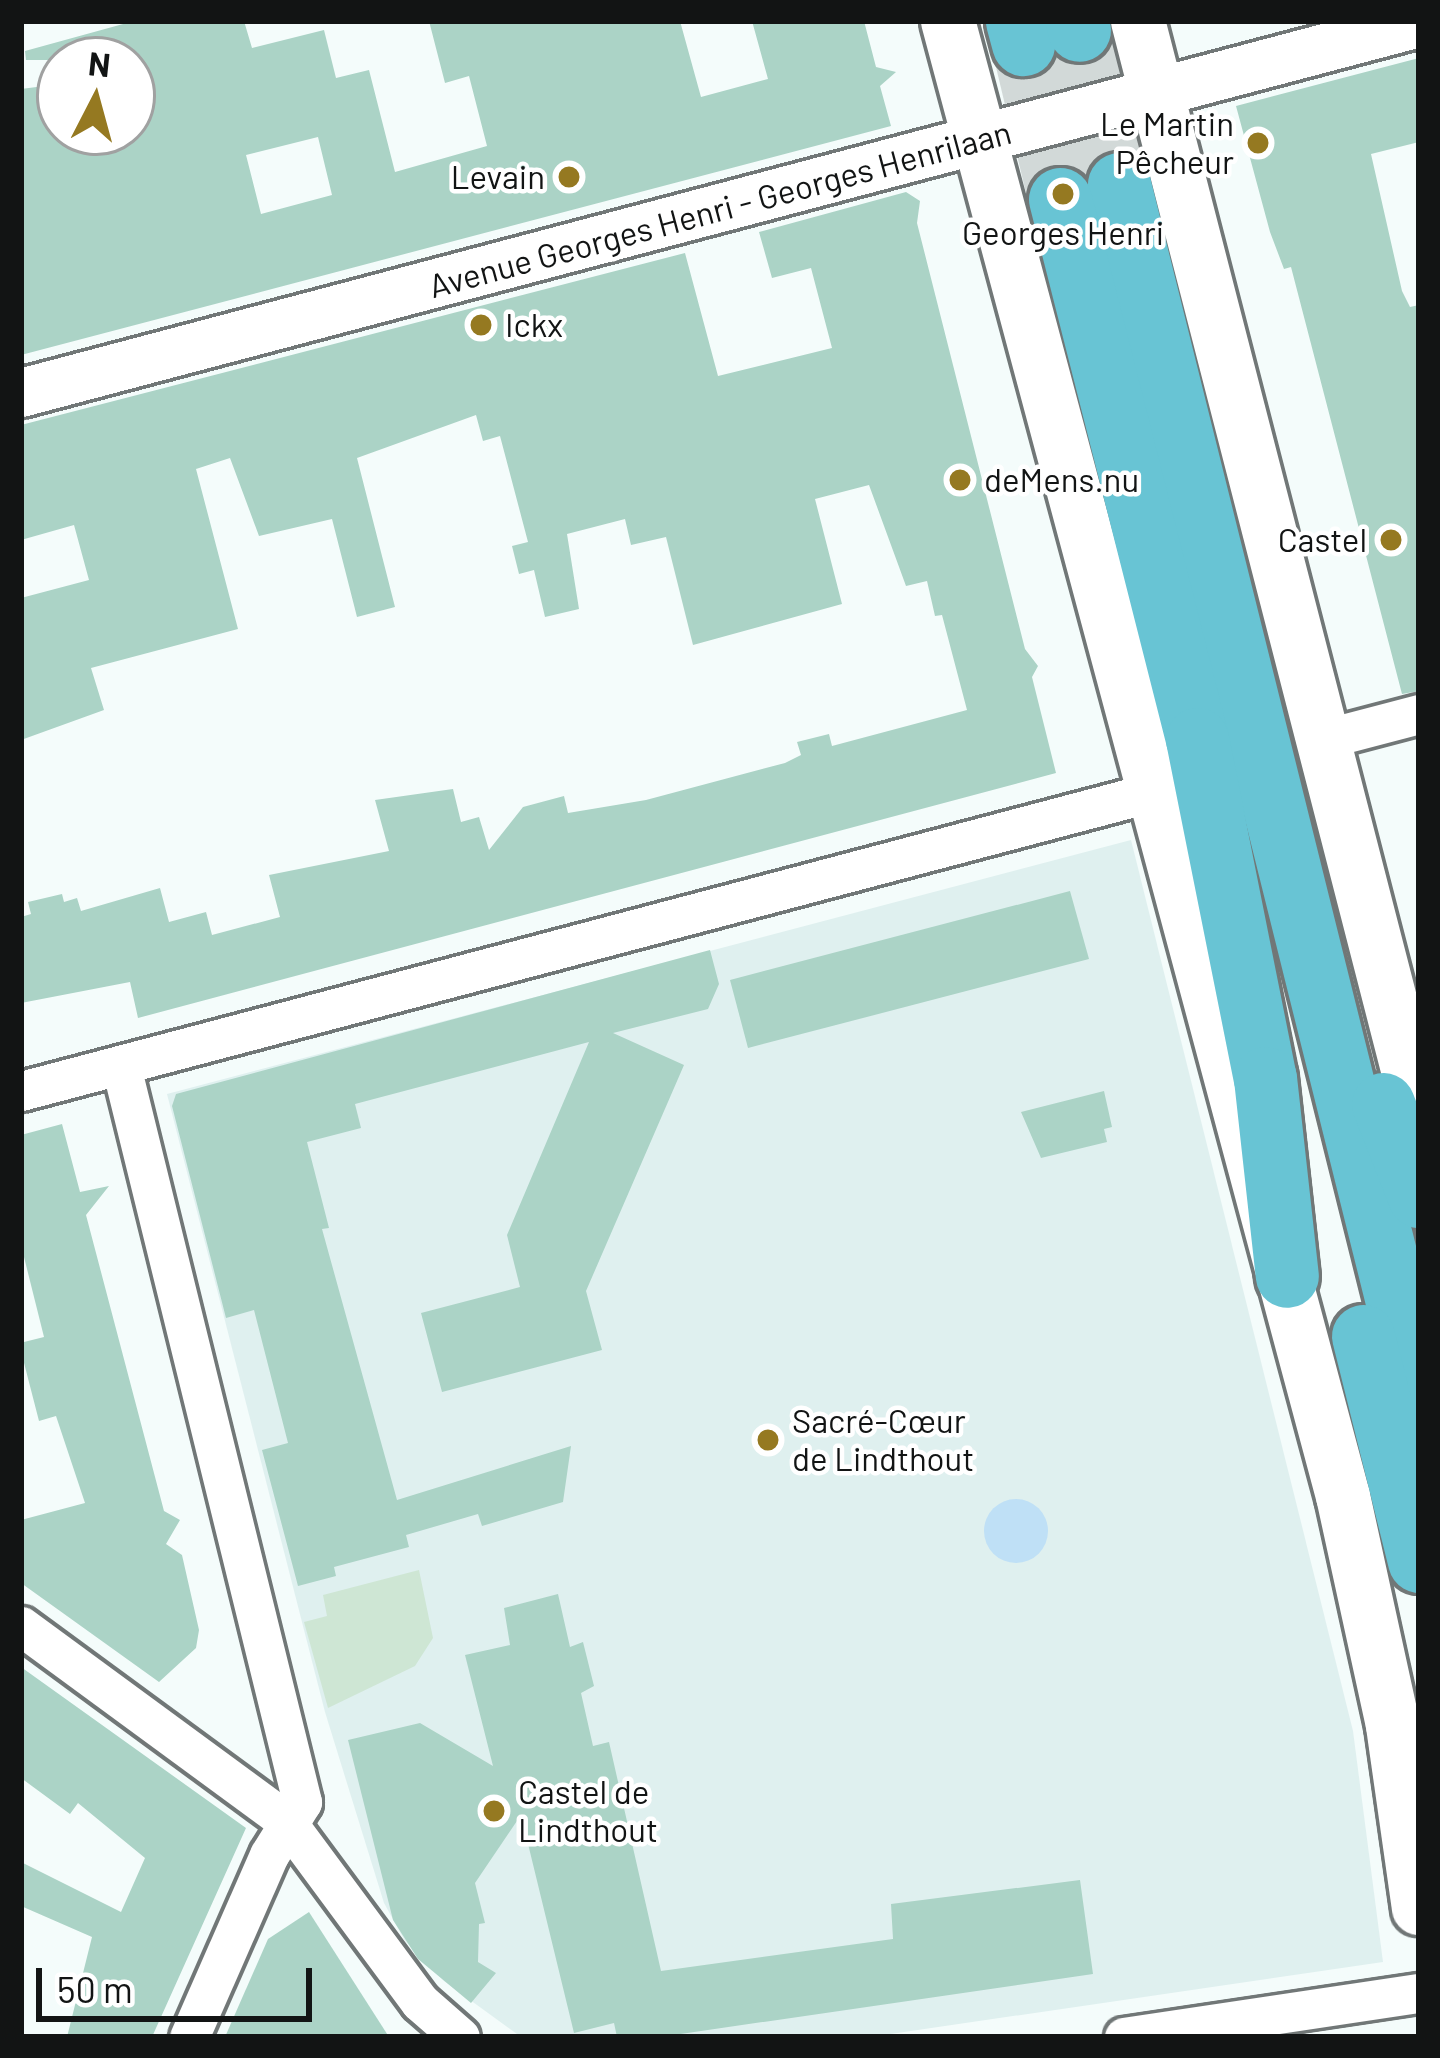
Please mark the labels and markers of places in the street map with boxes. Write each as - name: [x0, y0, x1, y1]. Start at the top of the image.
- place label: Le Martin Pêcheur: [1100, 104, 1234, 182]
- marker: Le Martin Pêcheur: [1245, 130, 1271, 156]
- place label: Levain: [451, 157, 545, 197]
- marker: Levain: [556, 164, 582, 190]
- marker: Georges Henri: [1050, 181, 1076, 207]
- place label: Georges Henri: [962, 213, 1164, 253]
- place label: Ickx: [505, 305, 563, 345]
- marker: Ickx: [468, 312, 494, 338]
- place label: deMens.nu: [984, 460, 1139, 500]
- marker: deMens.nu: [947, 467, 973, 493]
- place label: Castel: [1278, 520, 1367, 560]
- marker: Castel: [1378, 527, 1404, 553]
- place label: Sacré-Cœur de Lindthout: [792, 1401, 974, 1479]
- marker: Sacré-Cœur de Lindthout: [755, 1427, 781, 1453]
- place label: Castel de Lindthout: [518, 1772, 658, 1850]
- marker: Castel de Lindthout: [481, 1798, 507, 1824]

